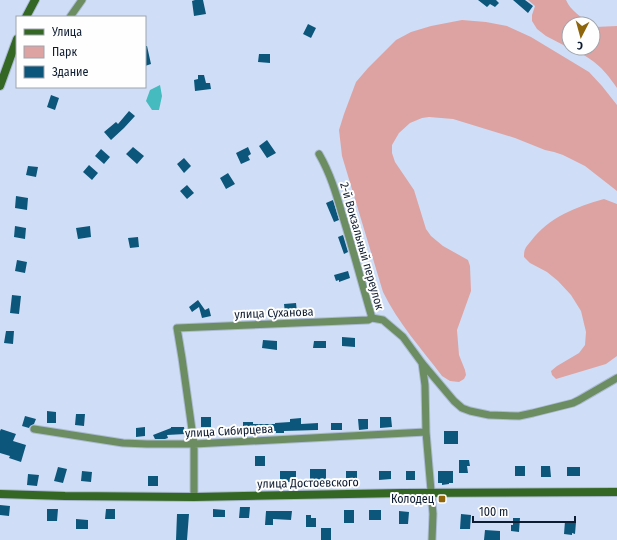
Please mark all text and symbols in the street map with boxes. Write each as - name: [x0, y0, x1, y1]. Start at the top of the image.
- legend: [16, 16, 146, 88]
- north arrow: [561, 16, 601, 56]
- text: Улица: [51, 25, 82, 39]
- text: С: [576, 39, 584, 52]
- text: Парк: [52, 45, 78, 59]
- text: Здание: [52, 65, 88, 79]
- street label: 2-й Вокзальный переулок: [337, 181, 387, 312]
- street label: улица Суханова: [234, 305, 314, 321]
- street label: улица Сибирцева: [185, 422, 274, 440]
- street label: улица Достоевского: [257, 475, 359, 491]
- place label: Колодец: [391, 492, 435, 506]
- marker: Колодец: [437, 494, 447, 504]
- scale bar: [473, 498, 575, 524]
- text: 100 m: [479, 505, 508, 519]

